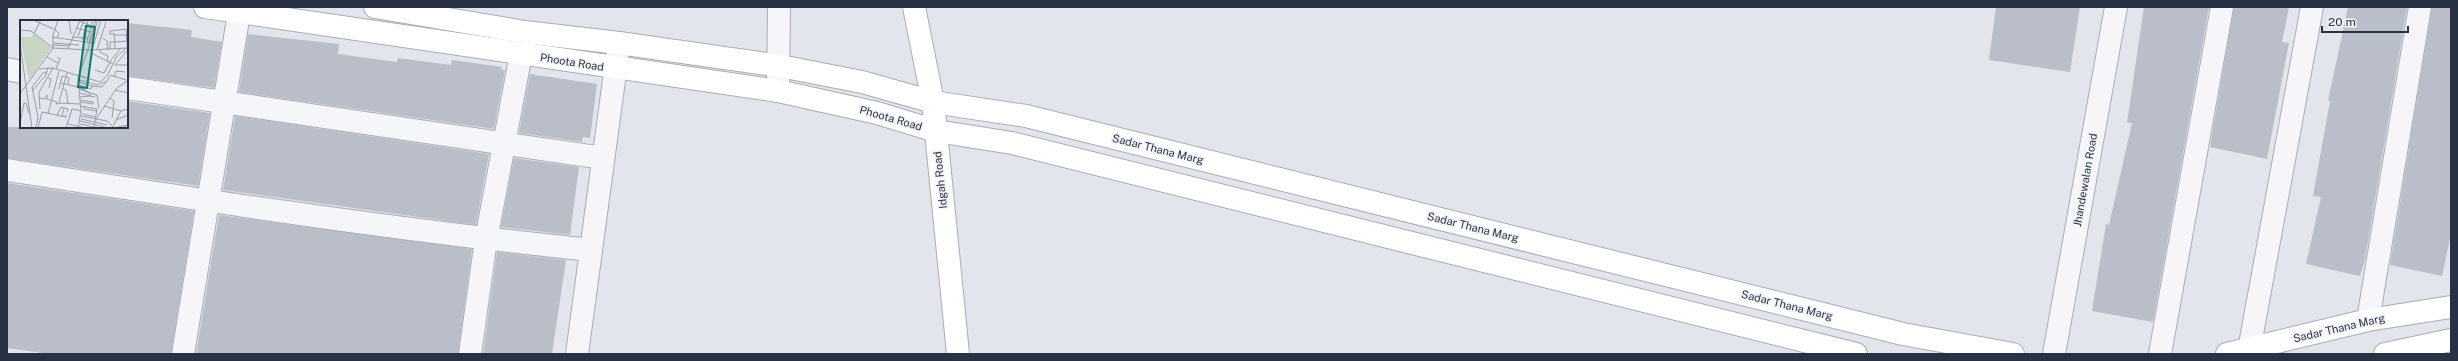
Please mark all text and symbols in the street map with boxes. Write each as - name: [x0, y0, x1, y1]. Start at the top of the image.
- scale bar: [2322, 8, 2408, 34]
- text: 20 m: [2328, 15, 2356, 29]
- inset map: [20, 20, 128, 128]
- street label: Phoota Road: [539, 51, 605, 73]
- street label: Phoota Road: [858, 103, 924, 133]
- street label: Sadar Thana Marg: [1111, 132, 1205, 166]
- street label: Jhandewalan Road: [2071, 132, 2099, 228]
- street label: Idgah Road: [931, 151, 949, 209]
- street label: Sadar Thana Marg: [1426, 210, 1520, 244]
- street label: Sadar Thana Marg: [1740, 288, 1834, 322]
- street label: Sadar Thana Marg: [2292, 312, 2386, 344]

